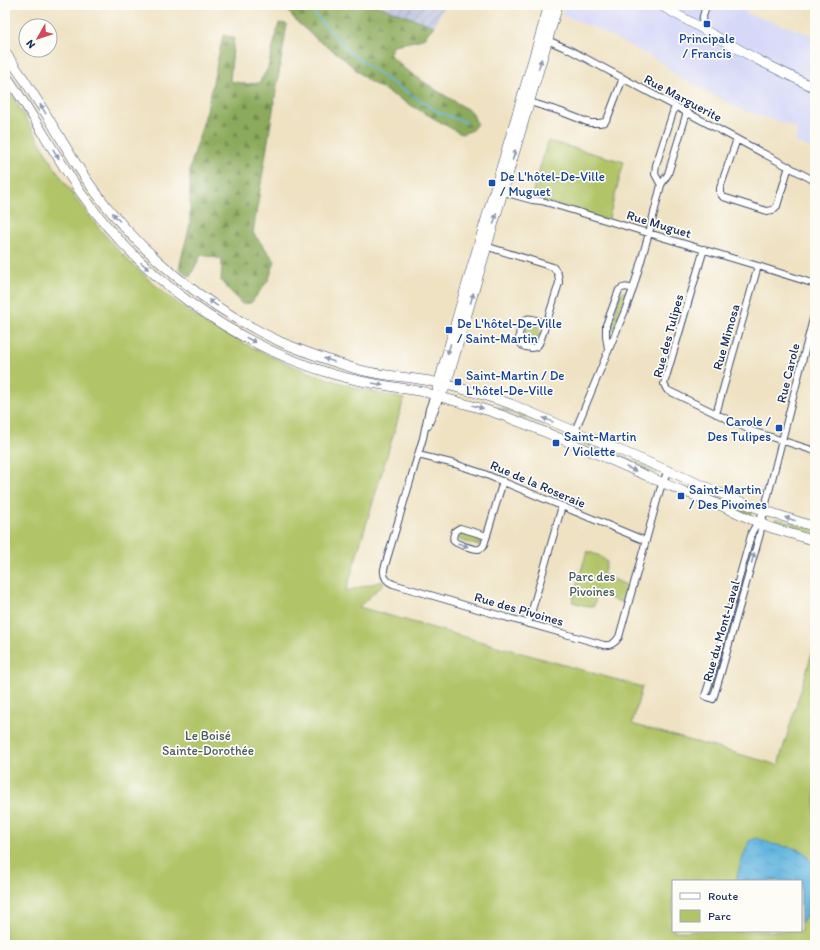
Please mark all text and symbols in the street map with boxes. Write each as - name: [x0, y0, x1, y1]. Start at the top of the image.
- north arrow: [18, 18, 58, 58]
- marker: Principale / Francis: [702, 19, 712, 29]
- place label: Principale / Francis: [679, 31, 735, 61]
- text: N: [23, 37, 38, 51]
- one-way arrow: [537, 58, 543, 70]
- street label: Rue Marguerite: [641, 71, 725, 125]
- one-way arrow: [40, 103, 47, 115]
- one-way arrow: [52, 148, 59, 160]
- one-way arrow: [511, 148, 517, 160]
- place label: De L'hôtel-De-Ville / Muguet: [500, 169, 605, 199]
- marker: De L'hôtel-De-Ville / Muguet: [487, 178, 497, 188]
- street label: Rue Muguet: [625, 207, 693, 241]
- one-way arrow: [111, 212, 120, 223]
- one-way arrow: [492, 213, 498, 225]
- one-way arrow: [141, 261, 150, 270]
- one-way arrow: [469, 292, 475, 304]
- street label: Rue des Tulipes: [650, 292, 686, 379]
- one-way arrow: [207, 299, 218, 307]
- street label: Rue Mimosa: [709, 302, 743, 372]
- place label: De L'hôtel-De-Ville / Saint-Martin: [457, 316, 562, 346]
- marker: De L'hôtel-De-Ville / Saint-Martin: [444, 325, 454, 335]
- one-way arrow: [246, 337, 257, 344]
- street label: Rue Carole: [773, 342, 803, 404]
- one-way arrow: [446, 343, 452, 355]
- one-way arrow: [323, 357, 335, 363]
- place label: Saint-Martin / De L'hôtel-De-Ville: [466, 368, 565, 398]
- marker: Saint-Martin / De L'hôtel-De-Ville: [453, 377, 463, 387]
- one-way arrow: [372, 381, 384, 387]
- one-way arrow: [472, 404, 484, 410]
- place label: Carole / Des Tulipes: [707, 414, 772, 444]
- one-way arrow: [542, 416, 554, 422]
- marker: Carole / Des Tulipes: [774, 423, 784, 433]
- place label: Saint-Martin / Violette: [564, 429, 636, 459]
- marker: Saint-Martin / Violette: [551, 438, 561, 448]
- street label: Rue de la Roseraie: [488, 457, 588, 511]
- one-way arrow: [626, 466, 637, 472]
- place label: Saint-Martin / Des Pivoines: [689, 482, 767, 512]
- marker: Saint-Martin / Des Pivoines: [676, 491, 686, 501]
- one-way arrow: [783, 516, 795, 522]
- one-way arrow: [457, 542, 469, 548]
- one-way arrow: [751, 552, 757, 564]
- park label: Parc des Pivoines: [569, 569, 616, 599]
- street label: Rue du Mont-Laval: [699, 578, 743, 683]
- street label: Rue des Pivoines: [473, 589, 566, 629]
- park label: Le Boisé Sainte-Dorothée: [162, 728, 254, 758]
- legend: [672, 880, 802, 932]
- text: Route: [708, 889, 738, 903]
- text: Parc: [708, 909, 731, 923]

